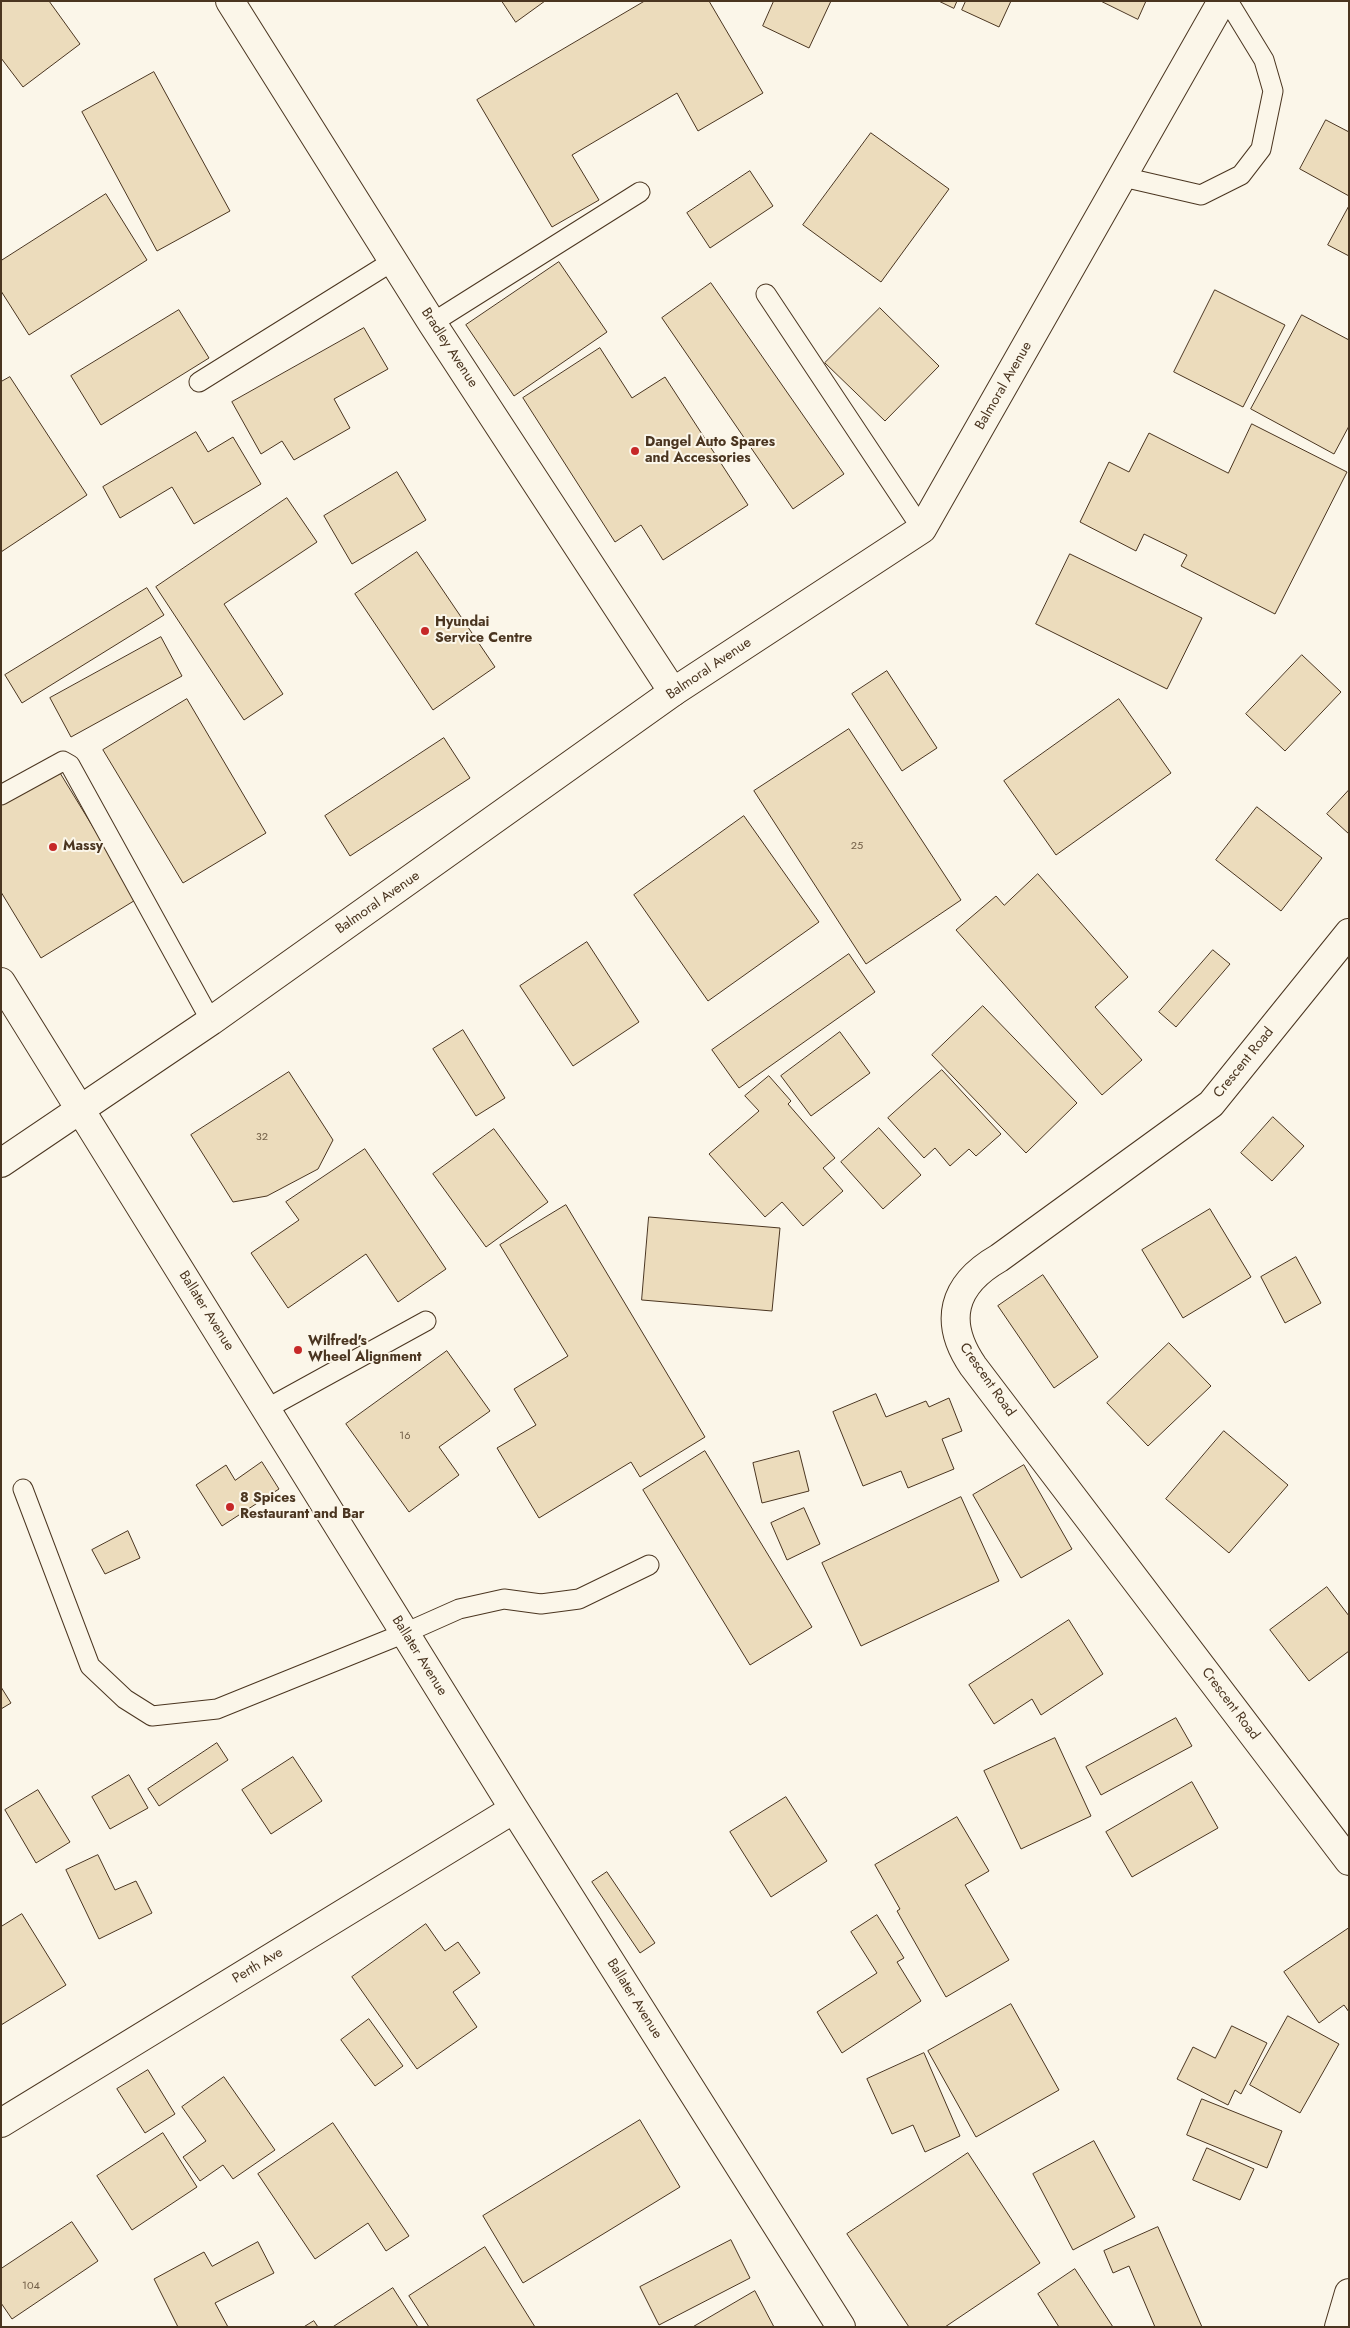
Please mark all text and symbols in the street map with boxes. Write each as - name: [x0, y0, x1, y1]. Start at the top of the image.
- street label: Bradley Avenue: [417, 305, 481, 391]
- street label: Balmoral Avenue: [972, 339, 1036, 433]
- place label: Dangel Auto Spares and Accessories: [645, 435, 775, 468]
- marker: Dangel Auto Spares and Accessories: [629, 445, 641, 457]
- place label: Hyundai Service Centre: [435, 615, 532, 648]
- marker: Hyundai Service Centre: [419, 625, 431, 637]
- street label: Balmoral Avenue: [663, 634, 755, 704]
- place label: Massy: [63, 839, 103, 855]
- house number: 25: [851, 839, 863, 853]
- marker: Massy: [47, 841, 59, 853]
- street label: Balmoral Avenue: [333, 868, 423, 938]
- street label: Crescent Road: [1210, 1024, 1278, 1102]
- house number: 32: [256, 1130, 268, 1144]
- street label: Ballater Avenue: [175, 1268, 237, 1354]
- place label: Wilfred's Wheel Alignment: [308, 1334, 421, 1366]
- street label: Crescent Road: [955, 1340, 1019, 1420]
- marker: Wilfred's Wheel Alignment: [292, 1344, 304, 1356]
- house number: 16: [399, 1429, 411, 1443]
- place label: 8 Spices Restaurant and Bar: [240, 1491, 365, 1524]
- marker: 8 Spices Restaurant and Bar: [224, 1501, 236, 1513]
- street label: Ballater Avenue: [388, 1613, 450, 1699]
- street label: Crescent Road: [1197, 1665, 1263, 1743]
- street label: Perth Ave: [230, 1944, 286, 1988]
- street label: Ballater Avenue: [603, 1956, 665, 2042]
- house number: 104: [22, 2279, 40, 2293]

